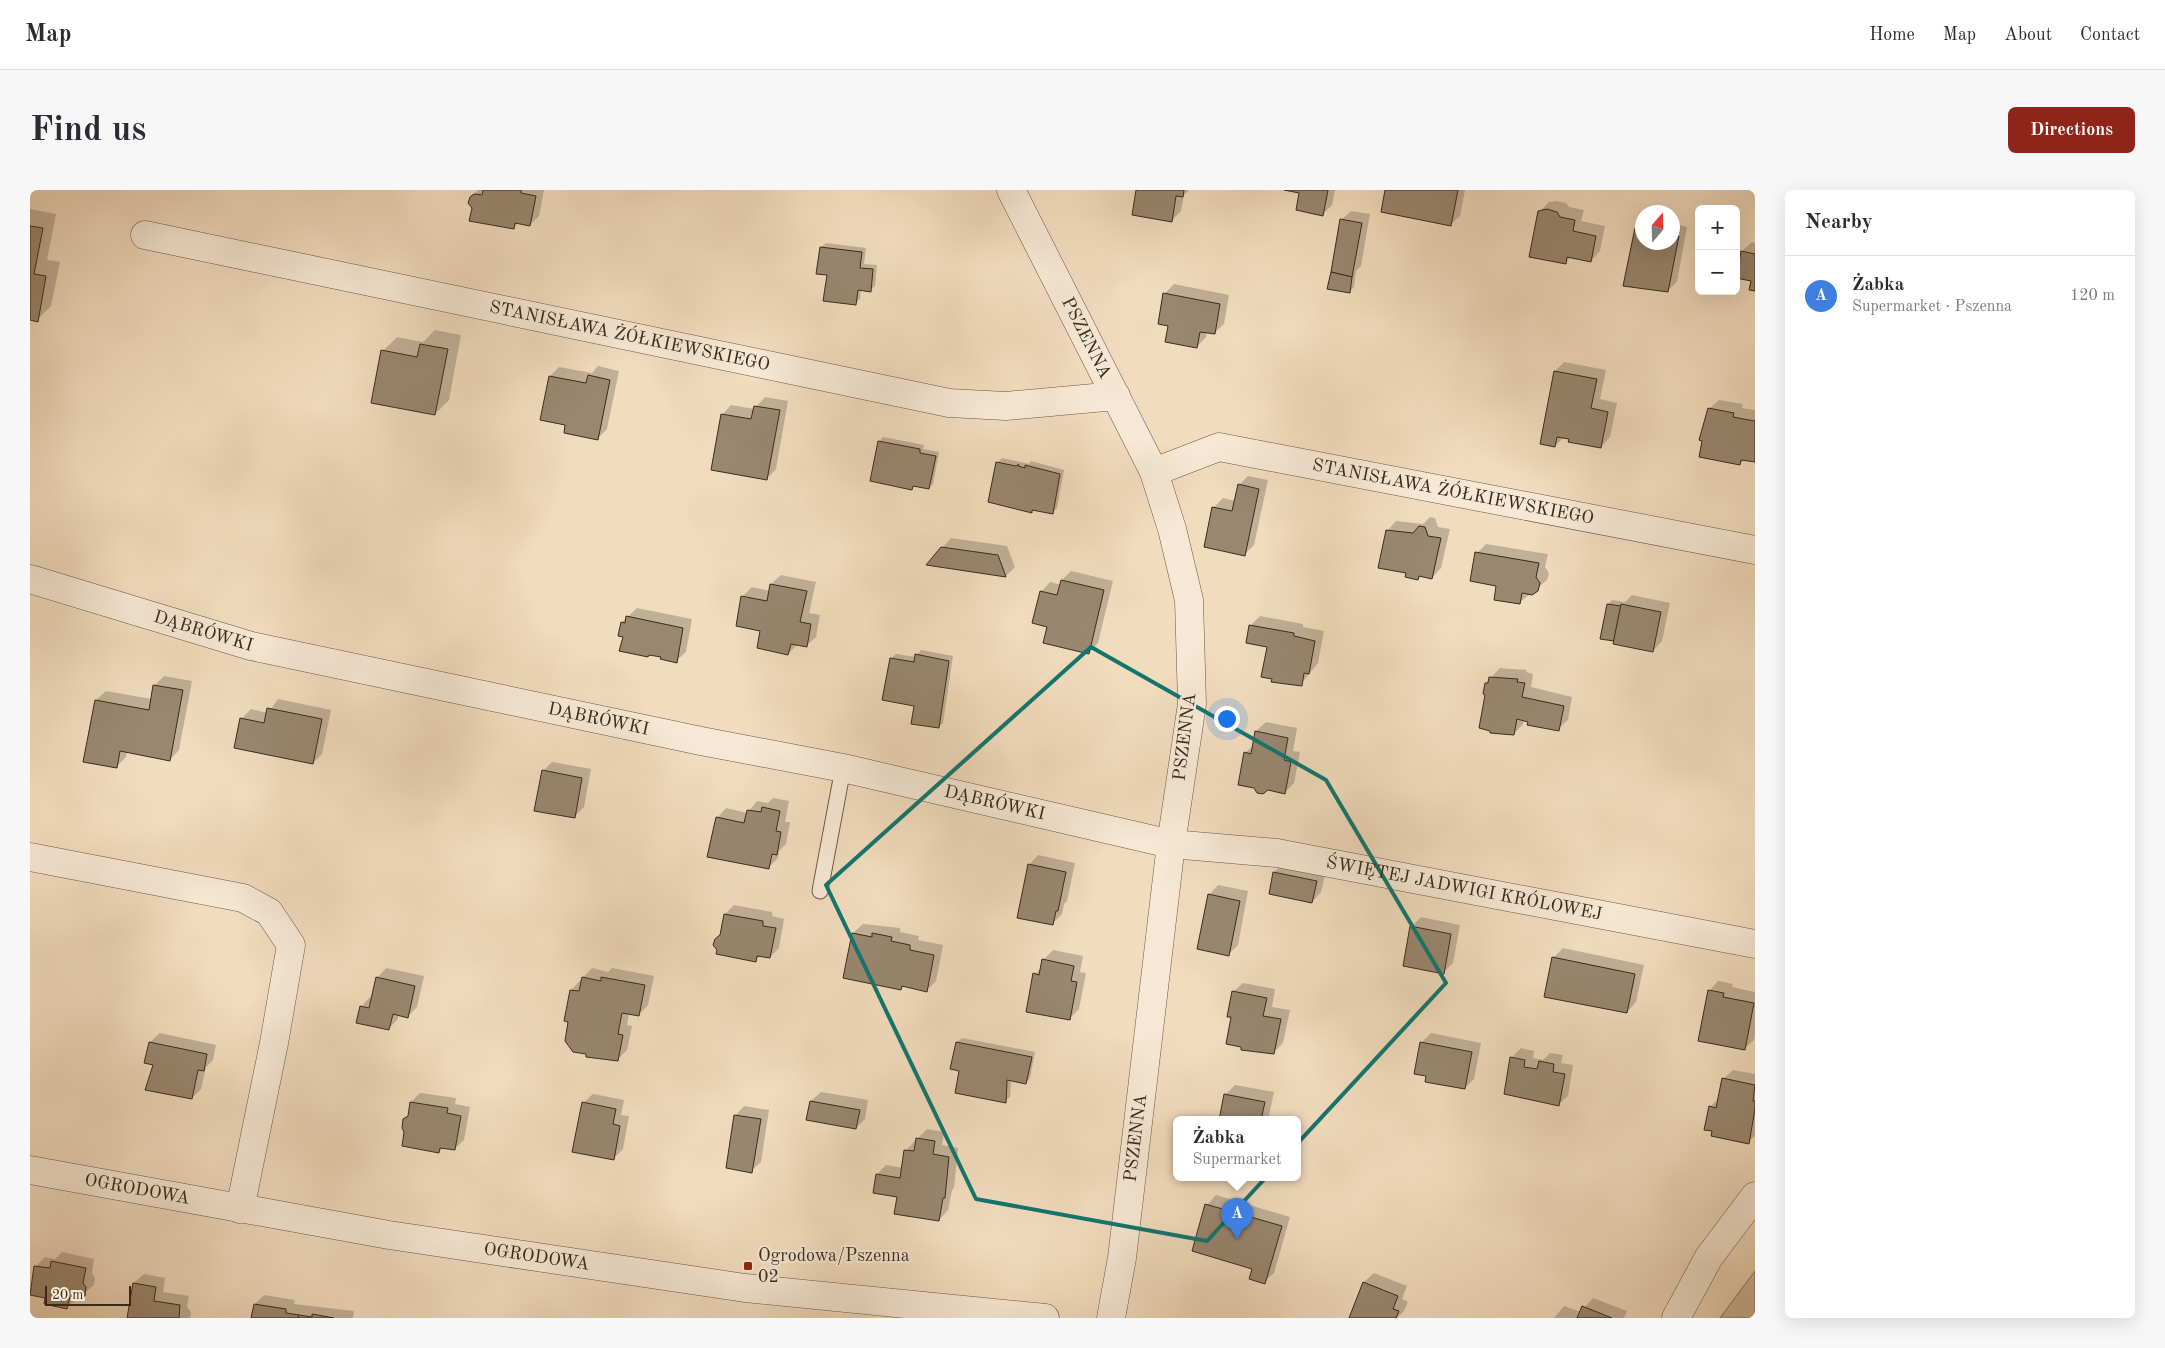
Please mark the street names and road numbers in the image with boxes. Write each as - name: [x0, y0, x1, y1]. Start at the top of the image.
- street label: PSZENNA: [1058, 295, 1114, 382]
- street label: STANISŁAWA ŻÓŁKIEWSKIEGO: [488, 298, 771, 374]
- street label: STANISŁAWA ŻÓŁKIEWSKIEGO: [1311, 456, 1595, 528]
- street label: DĄBRÓWKI: [151, 608, 255, 655]
- street label: PSZENNA: [1171, 692, 1199, 782]
- street label: DĄBRÓWKI: [546, 700, 651, 739]
- street label: DĄBRÓWKI: [942, 783, 1047, 824]
- street label: ŚWIĘTEJ JADWIGI KRÓLOWEJ: [1325, 849, 1604, 924]
- street label: PSZENNA: [1122, 1093, 1150, 1183]
- street label: OGRODOWA: [83, 1171, 192, 1208]
- street label: OGRODOWA: [482, 1240, 591, 1274]

